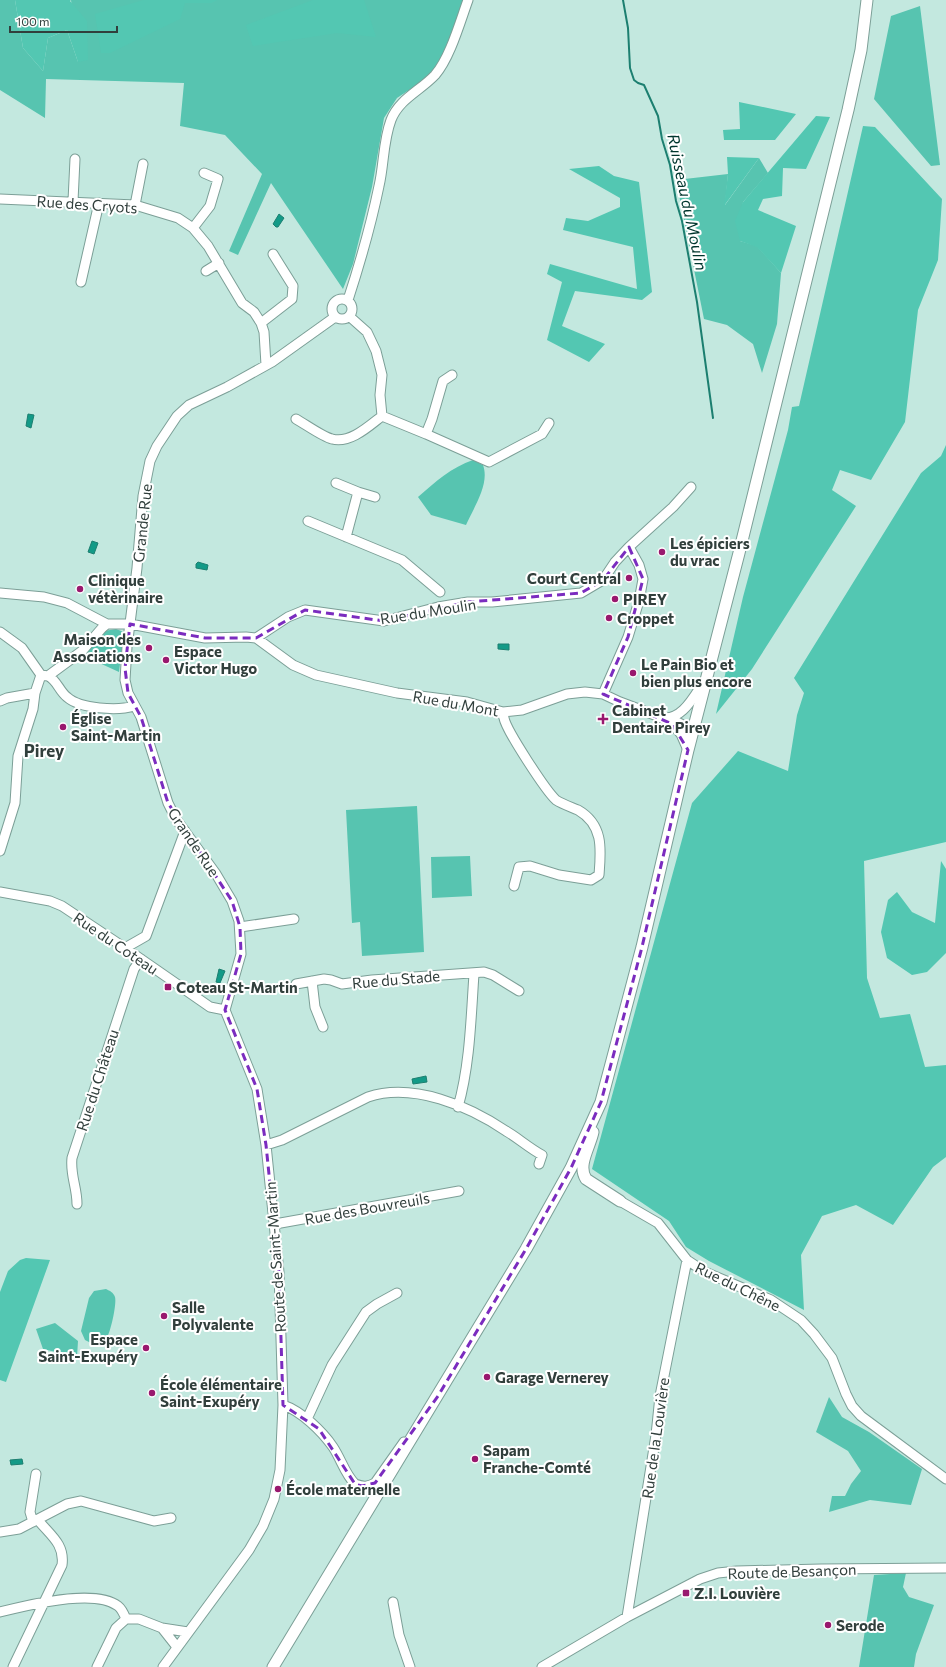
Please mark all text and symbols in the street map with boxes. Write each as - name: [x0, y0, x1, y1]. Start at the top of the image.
- scale bar: [10, 8, 117, 34]
- text: 100 m: [16, 14, 50, 28]
- water label: Ruisseau du Moulin: [664, 132, 712, 272]
- street label: Rue des Cryots: [36, 191, 138, 217]
- street label: Grande Rue: [129, 483, 155, 563]
- place label: Les épiciers du vrac: [670, 534, 750, 569]
- marker: Les épiciers du vrac: [657, 547, 667, 557]
- place label: Court Central: [527, 569, 621, 587]
- place label: Clinique vétèrinaire: [88, 571, 163, 606]
- marker: Court Central: [624, 573, 634, 583]
- marker: Clinique vétèrinaire: [75, 584, 85, 594]
- place label: PIREY: [623, 590, 667, 608]
- marker: PIREY: [610, 594, 620, 604]
- street label: Rue du Moulin: [379, 595, 477, 627]
- place label: Croppet: [617, 609, 674, 627]
- marker: Croppet: [604, 613, 614, 623]
- place label: Maison des Associations: [53, 630, 141, 665]
- place label: Espace Victor Hugo: [174, 642, 257, 677]
- marker: Maison des Associations: [144, 643, 154, 653]
- marker: Espace Victor Hugo: [161, 655, 171, 665]
- place label: Le Pain Bio et bien plus encore: [641, 655, 752, 690]
- marker: Le Pain Bio et bien plus encore: [628, 668, 638, 678]
- street label: Rue du Mont: [412, 687, 500, 719]
- place label: Cabinet Dentaire Pirey: [612, 701, 711, 736]
- place label: Église Saint-Martin: [71, 709, 161, 744]
- marker: Cabinet Dentaire Pirey: [597, 713, 609, 725]
- marker: Église Saint-Martin: [58, 722, 68, 732]
- district label: Pirey: [24, 740, 65, 761]
- street label: Grande Rue: [164, 804, 224, 880]
- street label: Rue du Coteau: [70, 908, 162, 978]
- street label: Rue du Stade: [351, 966, 441, 992]
- place label: Coteau St-Martin: [176, 978, 298, 996]
- marker: Coteau St-Martin: [163, 982, 173, 992]
- street label: Rue du Château: [72, 1027, 122, 1133]
- street label: Route de Saint-Martin: [261, 1181, 289, 1333]
- street label: Rue des Bouvreuils: [303, 1188, 431, 1228]
- street label: Rue du Chêne: [693, 1258, 784, 1314]
- place label: Salle Polyvalente: [172, 1298, 254, 1333]
- marker: Salle Polyvalente: [159, 1311, 169, 1321]
- place label: Espace Saint-Exupéry: [38, 1330, 139, 1365]
- marker: Espace Saint-Exupéry: [141, 1343, 151, 1353]
- place label: Garage Vernerey: [495, 1368, 610, 1386]
- marker: Garage Vernerey: [482, 1372, 492, 1382]
- place label: École élémentaire Saint-Exupéry: [160, 1375, 282, 1410]
- street label: Rue de la Louvière: [638, 1376, 672, 1500]
- marker: École élémentaire Saint-Exupéry: [147, 1388, 157, 1398]
- place label: Sapam Franche-Comté: [483, 1441, 591, 1476]
- marker: Sapam Franche-Comté: [470, 1454, 480, 1464]
- place label: École maternelle: [286, 1480, 400, 1498]
- marker: École maternelle: [273, 1484, 283, 1494]
- street label: Route de Besançon: [727, 1560, 857, 1582]
- place label: Z.I. Louvière: [694, 1584, 780, 1602]
- marker: Z.I. Louvière: [681, 1588, 691, 1598]
- place label: Serode: [836, 1616, 885, 1634]
- marker: Serode: [823, 1620, 833, 1630]

